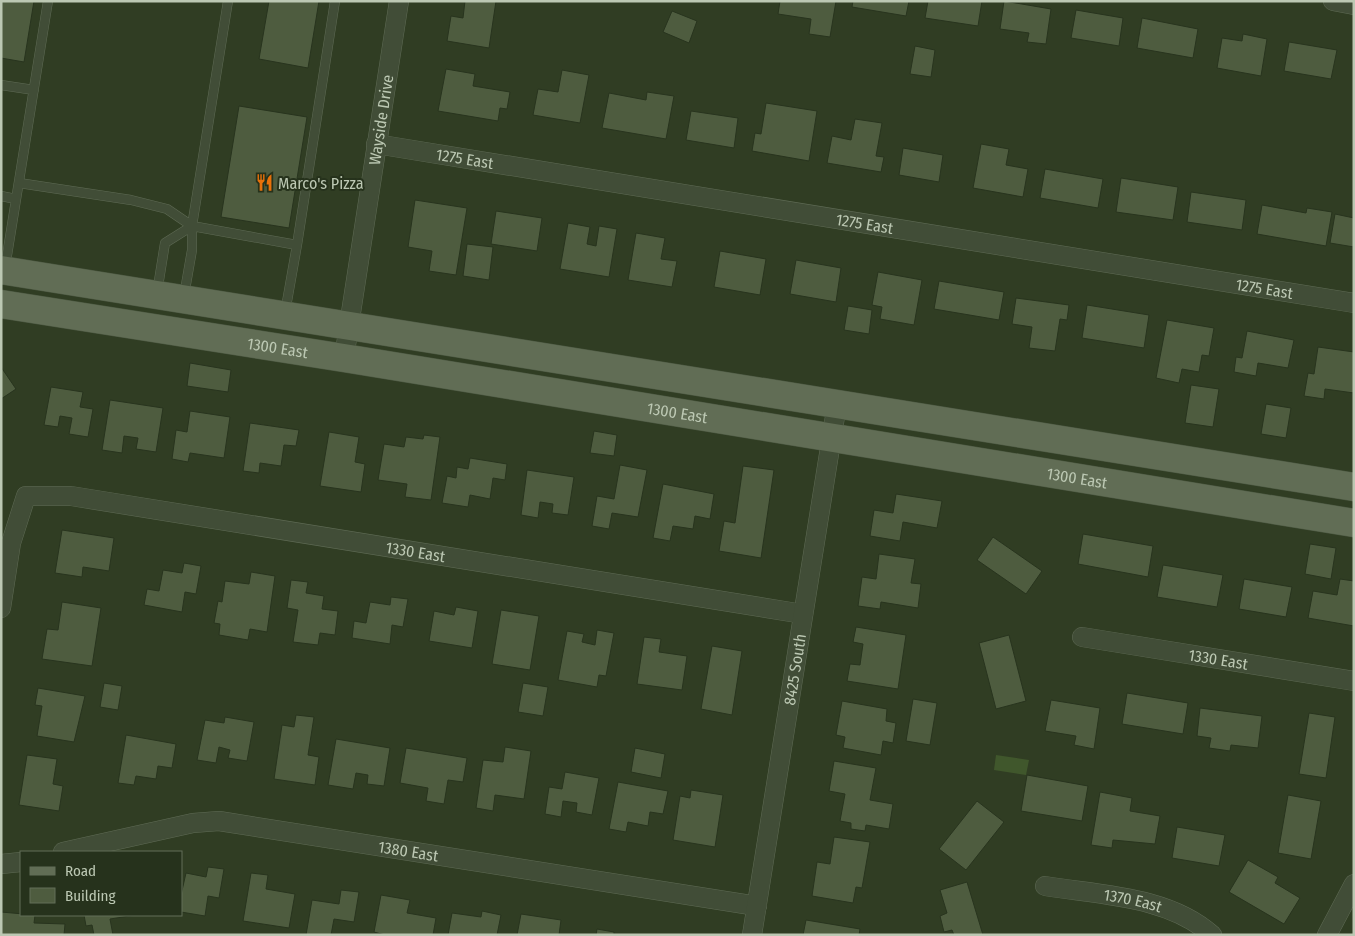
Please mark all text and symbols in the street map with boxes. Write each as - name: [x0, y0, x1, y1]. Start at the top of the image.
- street label: Wayside Drive: [365, 73, 398, 166]
- street label: 1275 East: [435, 145, 496, 173]
- restaurant icon: Marco's Pizza: [254, 173, 274, 193]
- place label: Marco's Pizza: [278, 174, 364, 193]
- street label: 1275 East: [834, 210, 895, 238]
- street label: 1275 East: [1234, 275, 1295, 303]
- street label: 1300 East: [246, 334, 310, 362]
- street label: 1300 East: [646, 399, 710, 427]
- street label: 1300 East: [1045, 464, 1109, 493]
- street label: 1330 East: [384, 538, 447, 566]
- street label: 8425 South: [780, 632, 810, 707]
- street label: 1330 East: [1187, 645, 1250, 674]
- street label: 1380 East: [377, 837, 441, 866]
- legend: [20, 851, 182, 916]
- text: Road: [65, 862, 96, 880]
- street label: 1370 East: [1102, 885, 1165, 917]
- text: Building: [65, 887, 116, 905]

